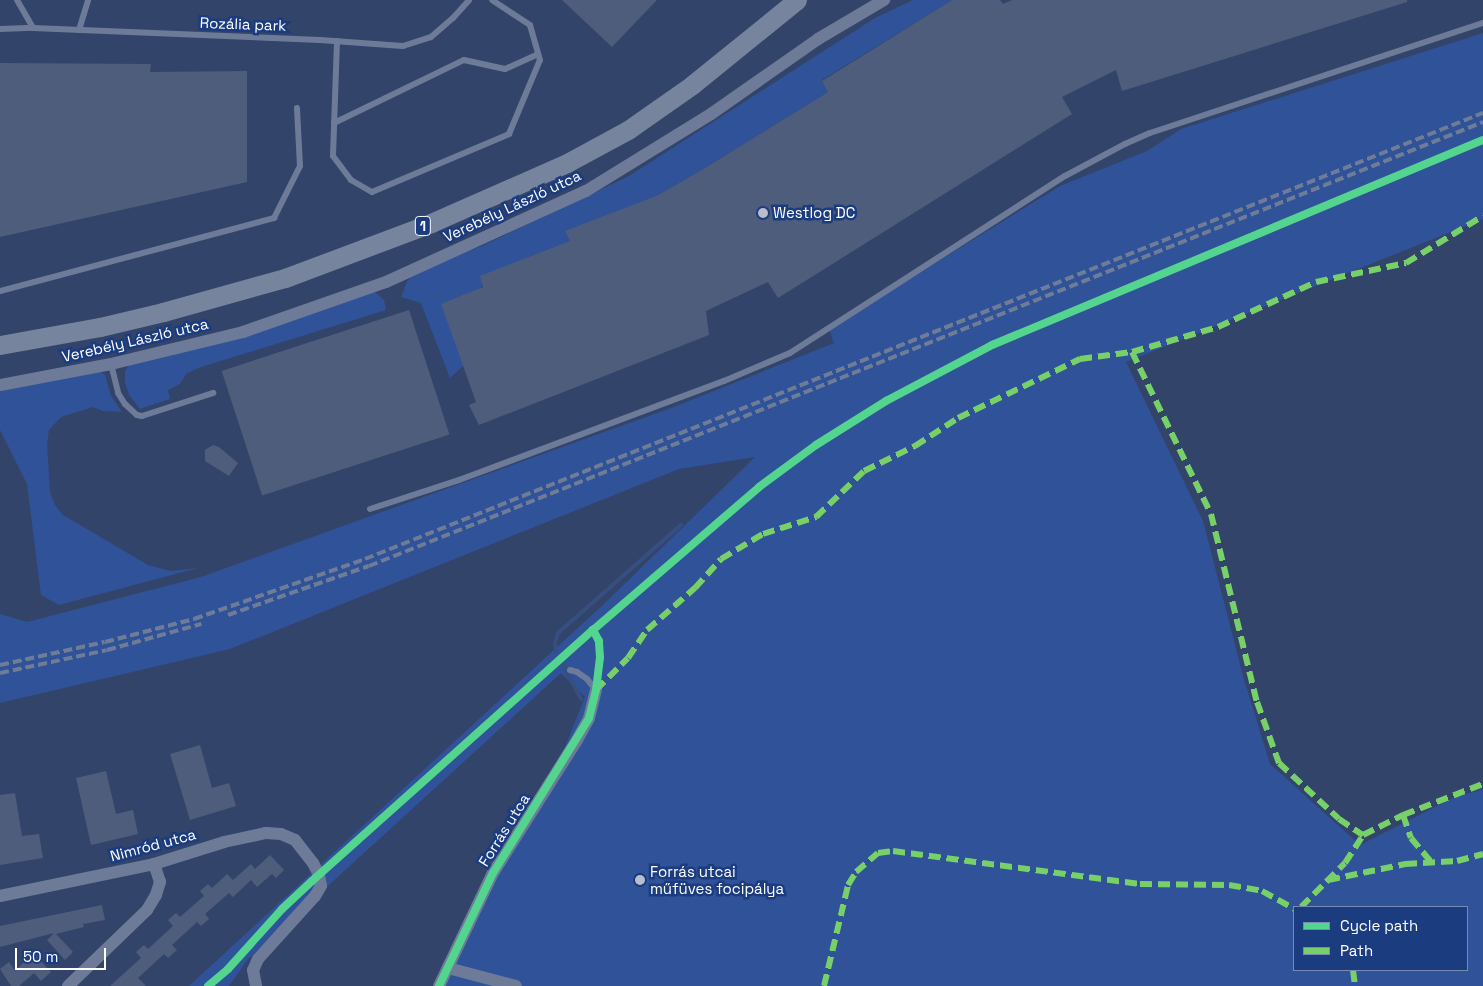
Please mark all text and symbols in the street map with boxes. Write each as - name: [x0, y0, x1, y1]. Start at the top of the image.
- street label: Rozália park: [199, 13, 287, 35]
- street label: Verebély László utca: [440, 166, 584, 246]
- place label: Westlog DC: [773, 204, 855, 222]
- marker: Westlog DC: [757, 207, 769, 219]
- road number: 1: [414, 215, 432, 238]
- street label: Verebély László utca: [60, 314, 210, 366]
- street label: Forrás utca: [475, 790, 533, 870]
- street label: Nimród utca: [108, 825, 198, 865]
- place label: Forrás utcai műfüves focipálya: [650, 862, 784, 897]
- marker: Forrás utcai műfüves focipálya: [634, 874, 646, 886]
- legend: [1293, 906, 1468, 971]
- text: Cycle path: [1340, 916, 1418, 935]
- scale bar: [18, 938, 109, 970]
- text: Path: [1340, 941, 1373, 960]
- text: 50 m: [23, 947, 58, 966]

